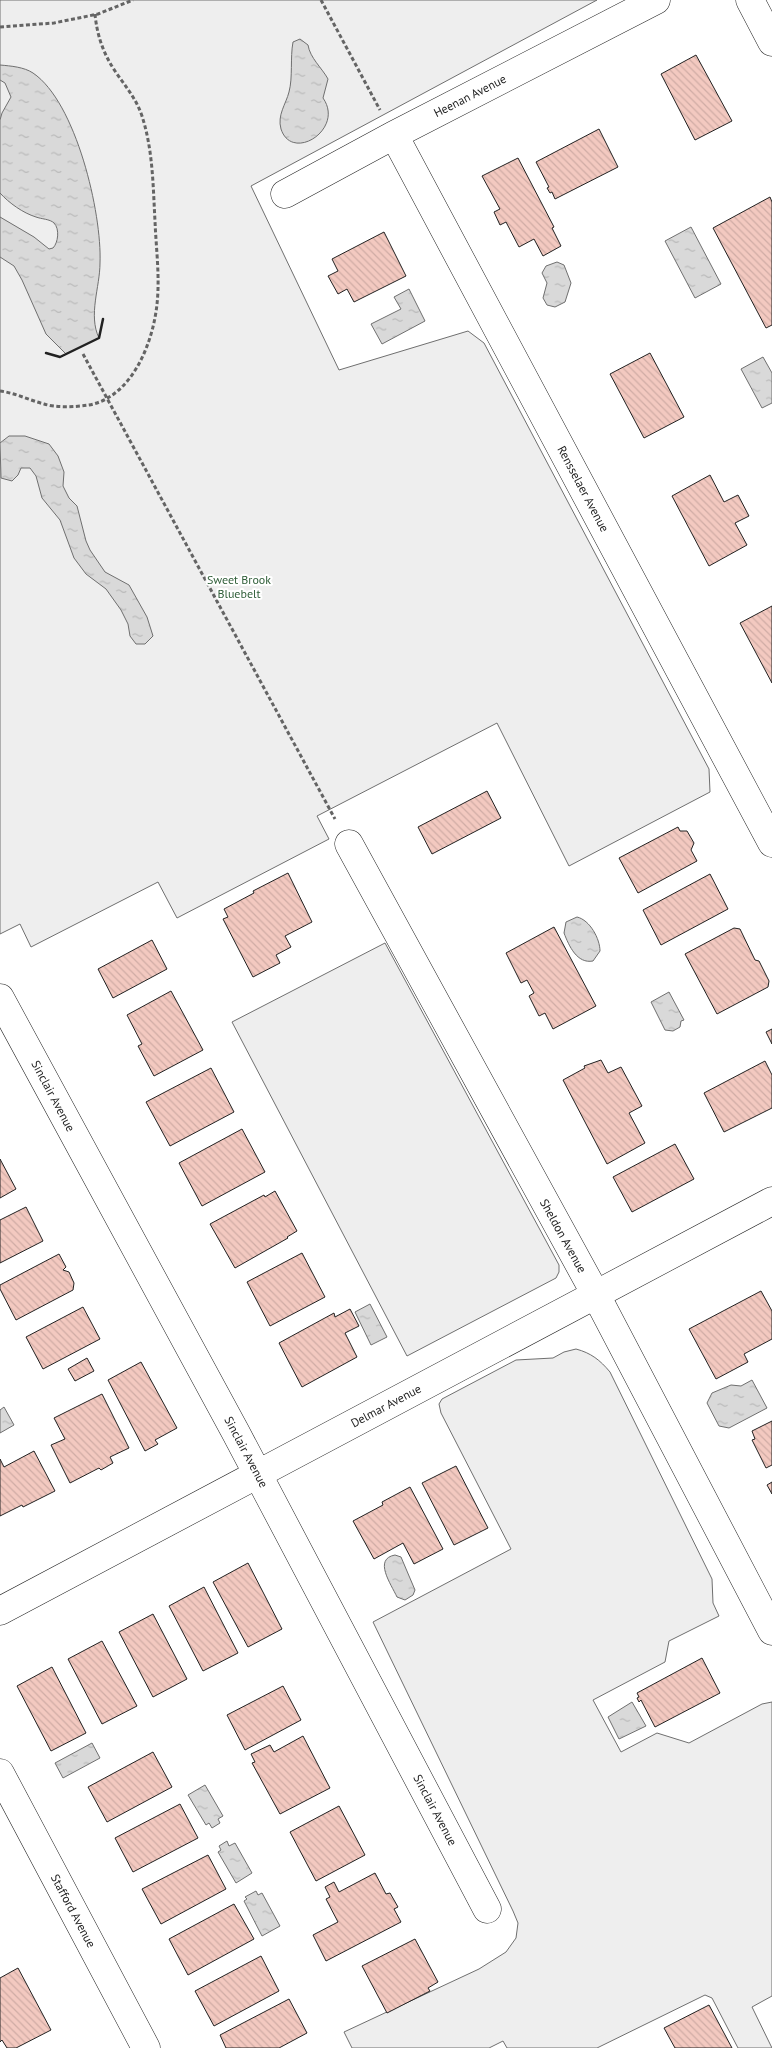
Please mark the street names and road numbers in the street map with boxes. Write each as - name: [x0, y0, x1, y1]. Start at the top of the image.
- street label: Heenan Avenue: [431, 71, 509, 120]
- street label: Rensselaer Avenue: [554, 443, 612, 534]
- street label: Sinclair Avenue: [28, 1058, 79, 1134]
- street label: Sheldon Avenue: [537, 1196, 590, 1275]
- street label: Delmar Avenue: [348, 1381, 424, 1430]
- street label: Sinclair Avenue: [221, 1414, 272, 1490]
- street label: Sinclair Avenue: [410, 1772, 461, 1848]
- street label: Stafford Avenue: [48, 1871, 99, 1950]

